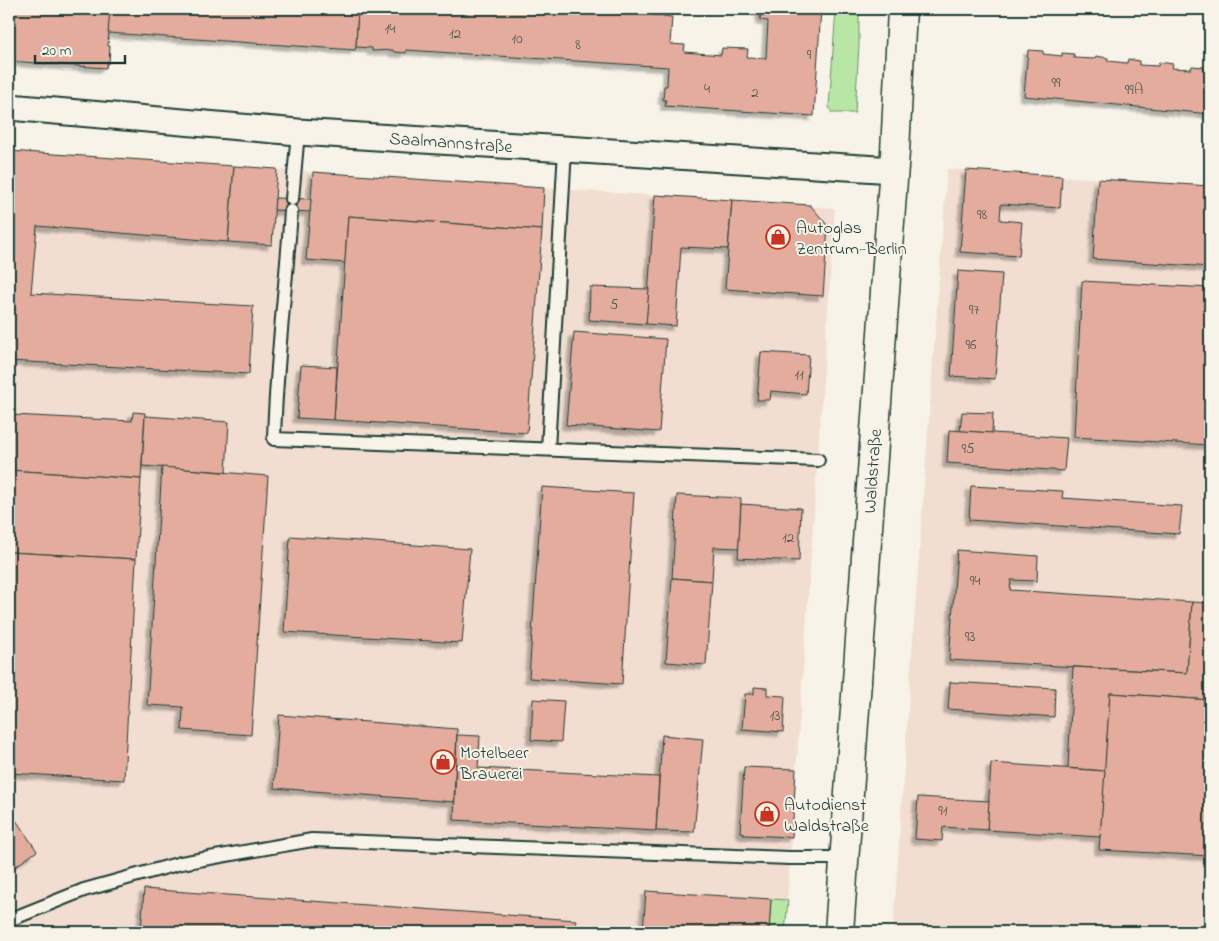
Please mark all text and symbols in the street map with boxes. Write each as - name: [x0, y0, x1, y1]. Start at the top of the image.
- house number: 14: [385, 18, 395, 40]
- house number: 12: [449, 23, 462, 45]
- house number: 10: [511, 28, 523, 50]
- scale bar: [35, 32, 125, 64]
- house number: 8: [575, 34, 581, 56]
- text: 20 m: [42, 40, 72, 62]
- house number: 9: [807, 44, 812, 66]
- house number: 99: [1051, 72, 1061, 94]
- house number: 4: [704, 78, 710, 100]
- house number: 99A: [1125, 79, 1143, 101]
- house number: 2: [751, 82, 759, 104]
- street label: Saalmannstraße: [388, 127, 514, 161]
- house number: 98: [977, 204, 987, 226]
- place label: Autoglas Zentrum-Berlin: [796, 216, 907, 263]
- shop icon: Autoglas Zentrum-Berlin: [765, 224, 791, 250]
- house number: 5: [610, 294, 619, 316]
- house number: 97: [969, 299, 979, 321]
- house number: 96: [965, 334, 977, 356]
- house number: 11: [794, 364, 804, 386]
- street label: Waldstraße: [858, 427, 890, 514]
- house number: 95: [961, 438, 975, 460]
- house number: 12: [782, 527, 795, 549]
- house number: 94: [970, 570, 980, 592]
- house number: 93: [965, 626, 975, 648]
- house number: 13: [770, 705, 780, 727]
- place label: Motelbeer Brauerei: [459, 741, 529, 788]
- shop icon: Motelbeer Brauerei: [430, 749, 456, 775]
- place label: Autodienst Waldstraße: [784, 793, 870, 840]
- house number: 91: [938, 800, 948, 822]
- shop icon: Autodienst Waldstraße: [754, 801, 780, 827]

